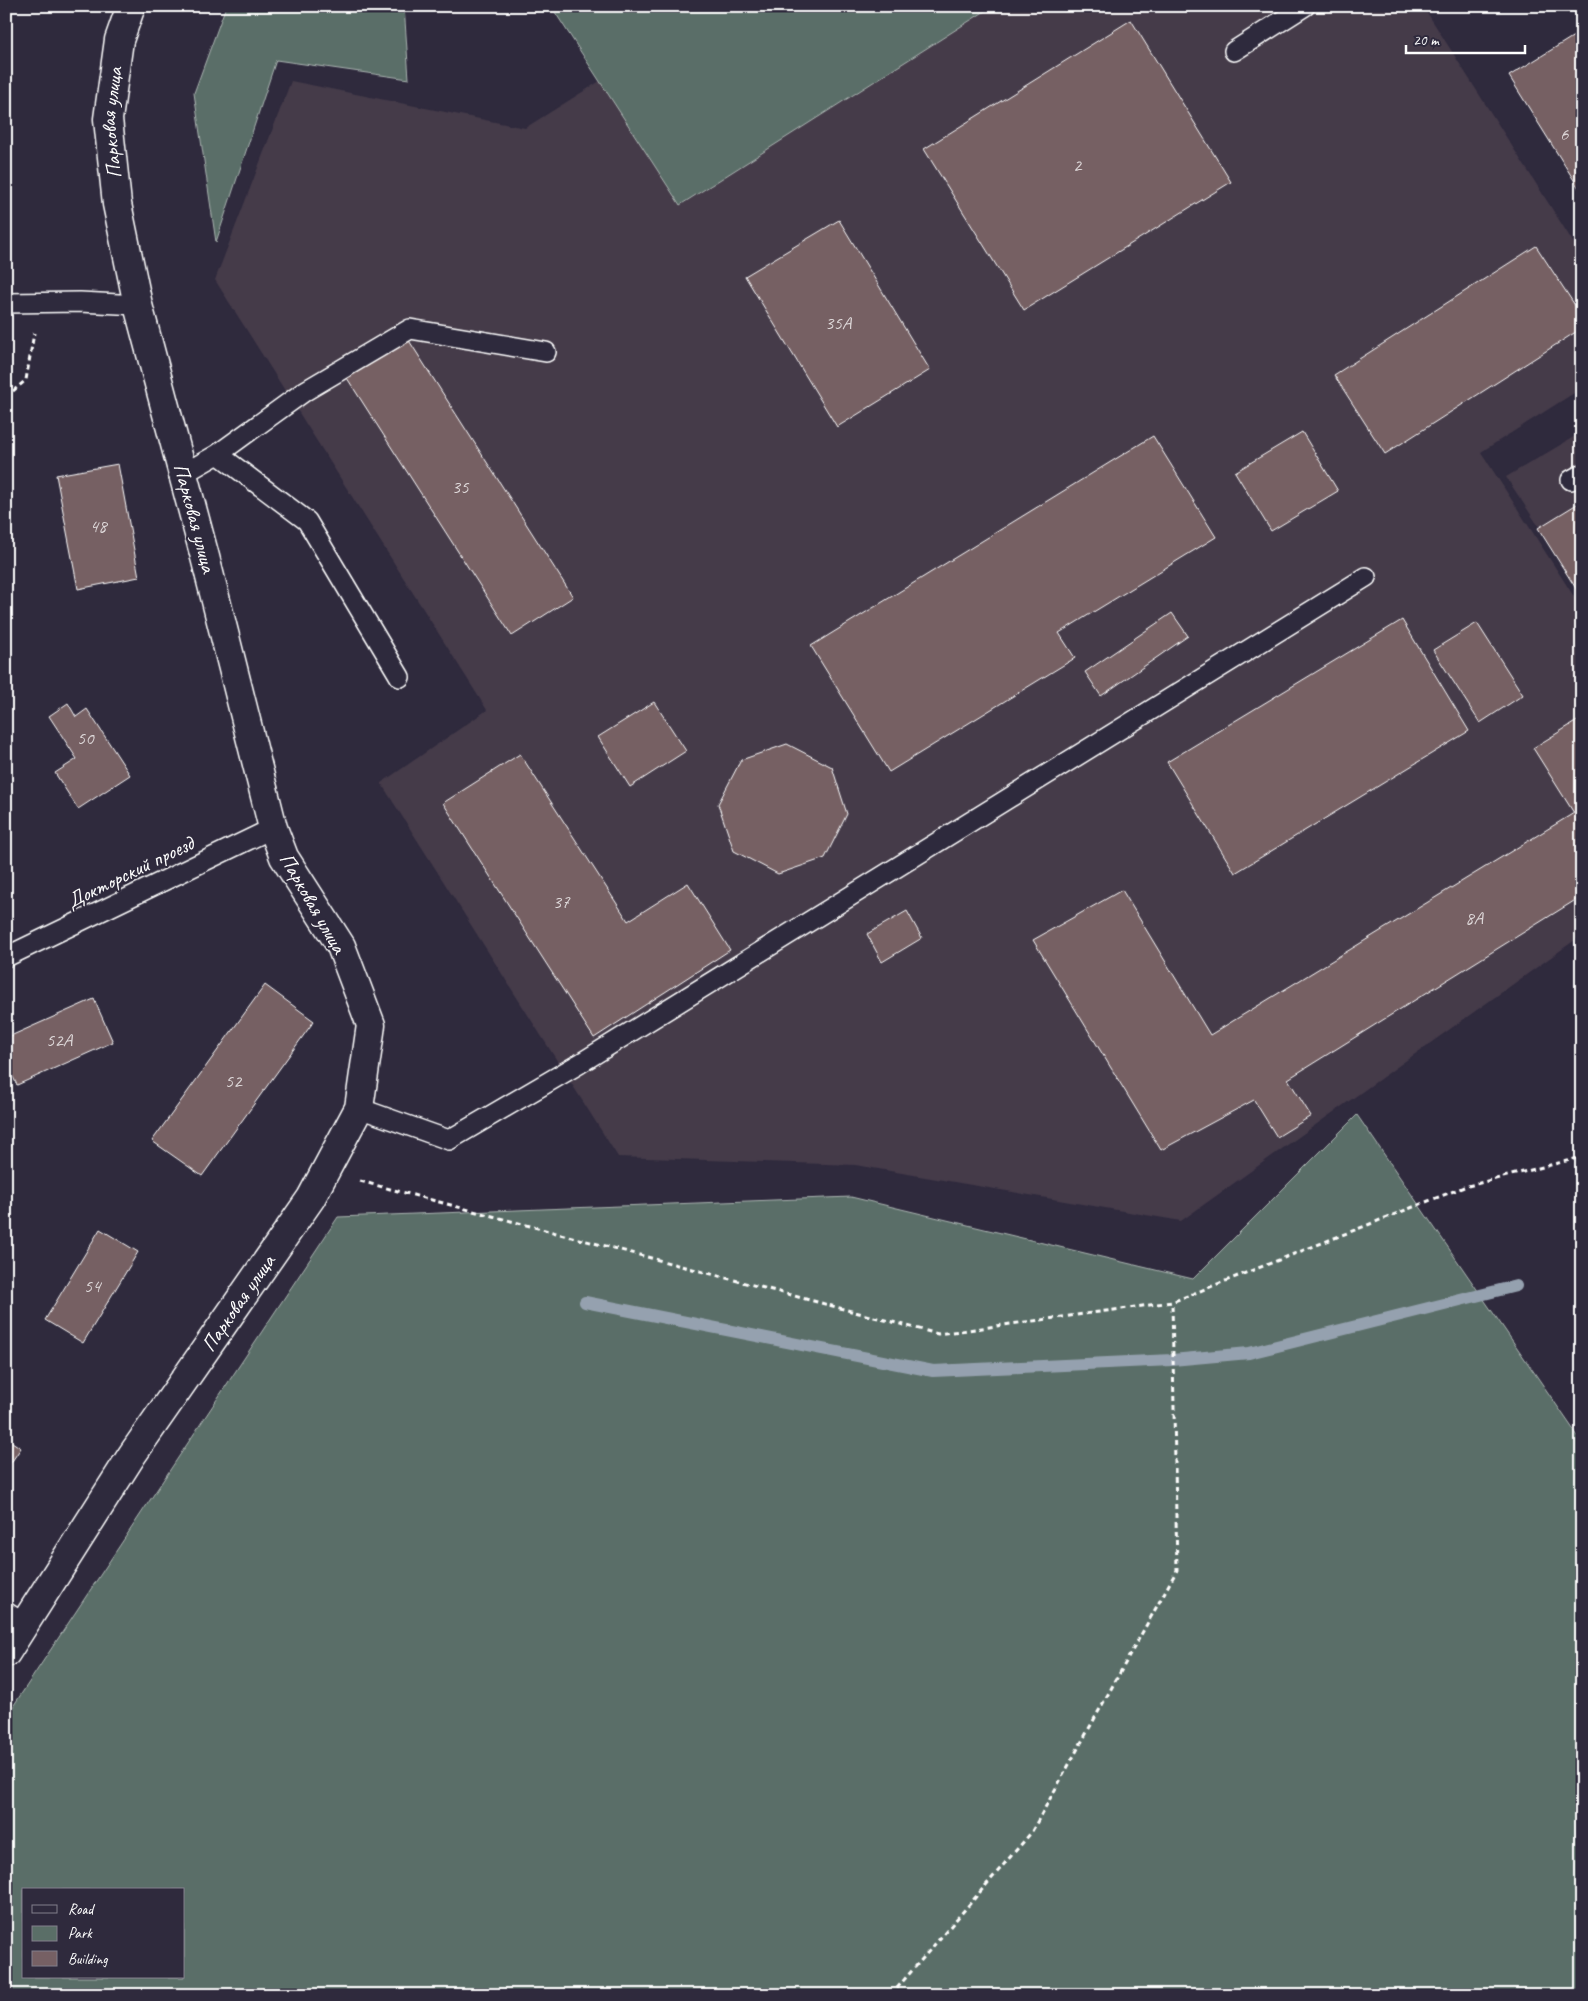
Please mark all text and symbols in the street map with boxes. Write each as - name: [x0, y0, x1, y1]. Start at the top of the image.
- scale bar: [1406, 22, 1524, 54]
- text: 20 m: [1413, 31, 1440, 50]
- street label: Парковая улица: [95, 64, 128, 180]
- house number: 6: [1560, 122, 1570, 146]
- house number: 2: [1073, 153, 1083, 177]
- house number: 35А: [825, 311, 853, 335]
- street label: Парковая улица: [168, 461, 223, 577]
- house number: 35: [451, 475, 470, 499]
- house number: 48: [89, 514, 109, 538]
- house number: 50: [76, 726, 95, 750]
- street label: Докторский проезд: [62, 829, 200, 914]
- street label: Парковая улица: [274, 848, 353, 960]
- house number: 37: [552, 890, 571, 914]
- house number: 8А: [1465, 906, 1485, 930]
- house number: 52А: [46, 1028, 74, 1052]
- house number: 52: [224, 1069, 243, 1093]
- street label: Парковая улица: [195, 1248, 282, 1356]
- house number: 54: [83, 1274, 103, 1298]
- legend: [22, 1888, 185, 1978]
- text: Road: [68, 1900, 95, 1919]
- text: Park: [68, 1924, 93, 1943]
- text: Building: [68, 1950, 108, 1969]

